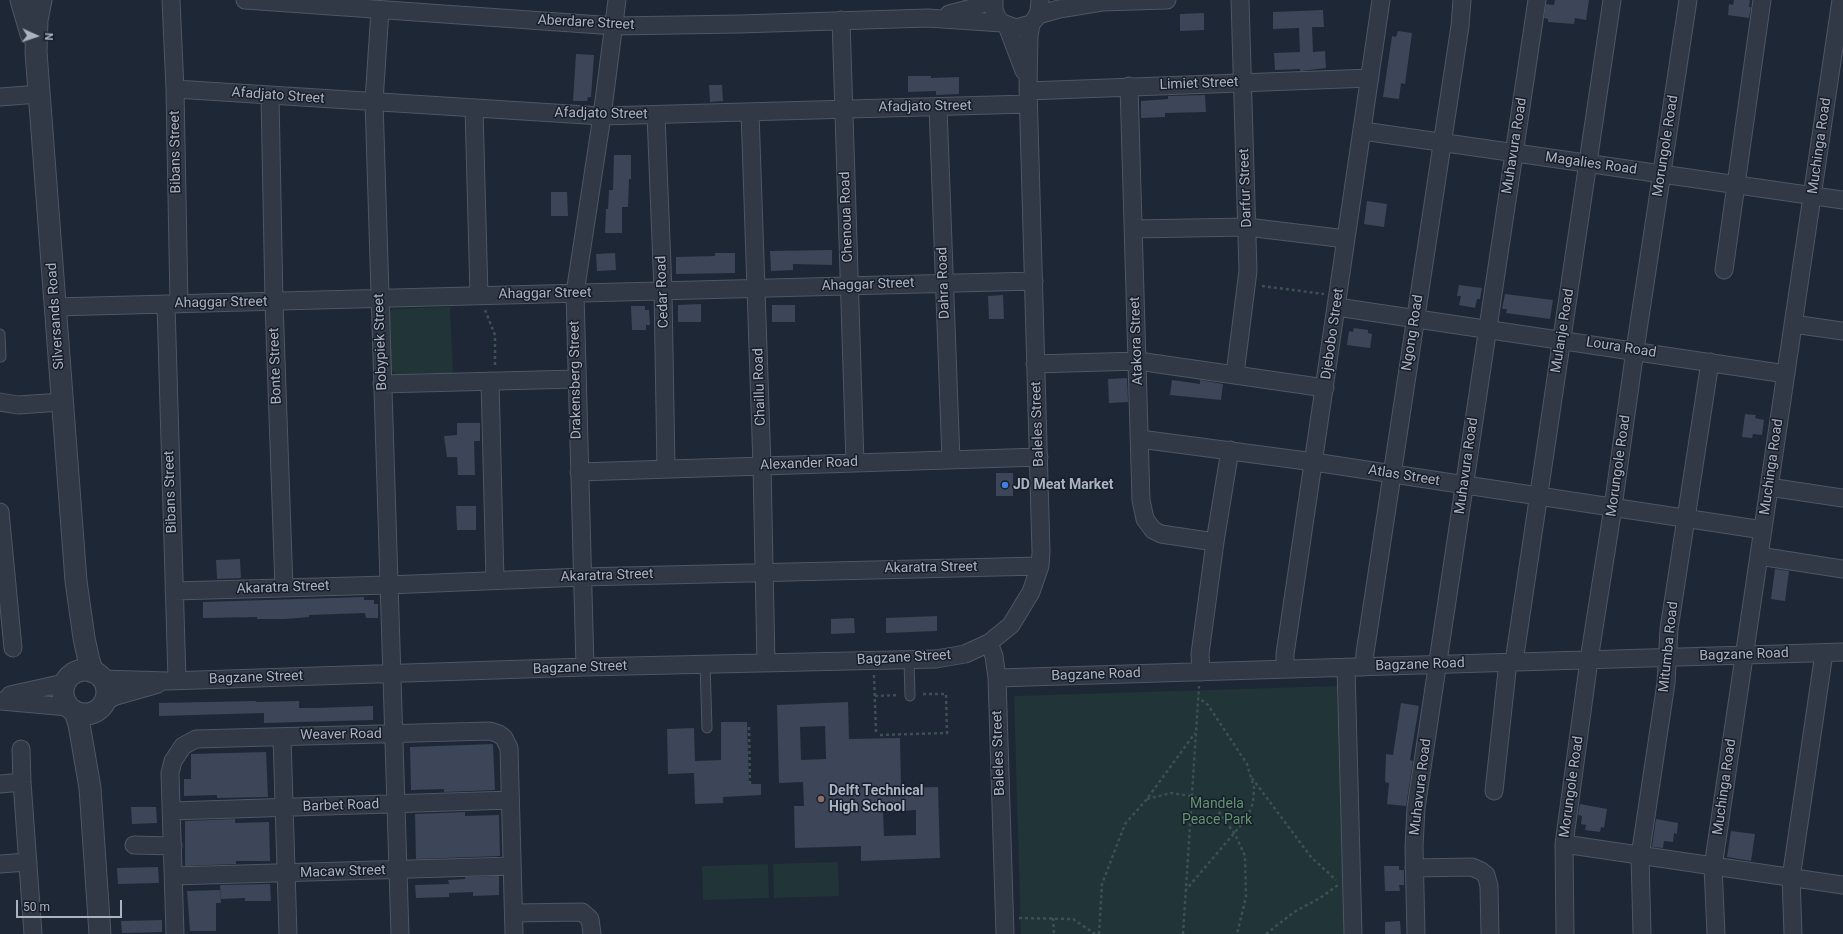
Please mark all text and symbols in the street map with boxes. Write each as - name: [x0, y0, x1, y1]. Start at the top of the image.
- street label: Aberdare Street: [537, 12, 635, 34]
- north arrow: [16, 16, 56, 56]
- text: N: [42, 32, 55, 41]
- street label: Limiet Street: [1159, 74, 1239, 94]
- street label: Afadjato Street: [231, 84, 325, 108]
- street label: Morungole Road: [1650, 94, 1682, 198]
- street label: Muhavura Road: [1499, 97, 1531, 195]
- street label: Muchinga Road: [1805, 97, 1835, 195]
- street label: Afadjato Street: [878, 98, 972, 116]
- street label: Afadjato Street: [554, 105, 648, 123]
- street label: Bibans Street: [167, 110, 185, 194]
- street label: Darfur Street: [1236, 148, 1256, 228]
- street label: Magalies Road: [1544, 149, 1638, 179]
- street label: Chenoua Road: [837, 171, 857, 263]
- street label: Dahra Road: [934, 247, 954, 319]
- street label: Cedar Road: [653, 256, 673, 328]
- street label: Silversands Road: [44, 262, 68, 370]
- street label: Ahaggar Street: [821, 275, 915, 295]
- street label: Ahaggar Street: [498, 285, 592, 303]
- street label: Djebobo Street: [1318, 287, 1348, 381]
- street label: Mulanje Road: [1548, 288, 1578, 374]
- street label: Bobypiek Street: [371, 293, 391, 391]
- street label: Ahaggar Street: [174, 294, 268, 312]
- street label: Ngong Road: [1399, 294, 1427, 372]
- street label: Atakora Street: [1127, 296, 1147, 386]
- street label: Drakensberg Street: [567, 320, 585, 440]
- street label: Bonte Street: [266, 327, 286, 405]
- street label: Loura Road: [1585, 334, 1657, 362]
- street label: Chaillu Road: [750, 348, 770, 426]
- street label: Baleles Street: [1028, 381, 1048, 467]
- street label: Morungole Road: [1604, 414, 1634, 518]
- street label: Muhavura Road: [1452, 417, 1482, 515]
- street label: Muchinga Road: [1757, 418, 1787, 516]
- street label: Bibans Street: [161, 450, 181, 534]
- street label: Alexander Road: [760, 454, 858, 474]
- street label: Atlas Street: [1367, 462, 1441, 490]
- place label: JD Meat Market: [1013, 477, 1113, 493]
- marker: JD Meat Market: [1000, 480, 1010, 490]
- street label: Akaratra Street: [884, 559, 978, 577]
- street label: Akaratra Street: [560, 566, 654, 586]
- street label: Akaratra Street: [236, 578, 330, 598]
- street label: Mitumba Road: [1656, 601, 1682, 693]
- street label: Bagzane Road: [1699, 645, 1789, 665]
- street label: Bagzane Street: [856, 647, 952, 669]
- street label: Bagzane Road: [1375, 655, 1465, 675]
- street label: Bagzane Street: [533, 658, 627, 678]
- street label: Bagzane Road: [1051, 665, 1141, 685]
- street label: Bagzane Street: [209, 668, 303, 688]
- street label: Baleles Street: [989, 710, 1009, 796]
- street label: Weaver Road: [300, 726, 382, 744]
- street label: Morungole Road: [1557, 735, 1587, 839]
- street label: Muhavura Road: [1407, 738, 1435, 836]
- street label: Muchinga Road: [1710, 738, 1740, 836]
- place label: Delft Technical High School: [829, 783, 923, 816]
- marker: Delft Technical High School: [816, 794, 826, 804]
- street label: Barbet Road: [302, 796, 380, 816]
- park label: Mandela Peace Park: [1182, 796, 1252, 828]
- street label: Macaw Street: [300, 862, 386, 882]
- scale bar: [18, 892, 124, 918]
- text: 50 m: [23, 900, 50, 914]

